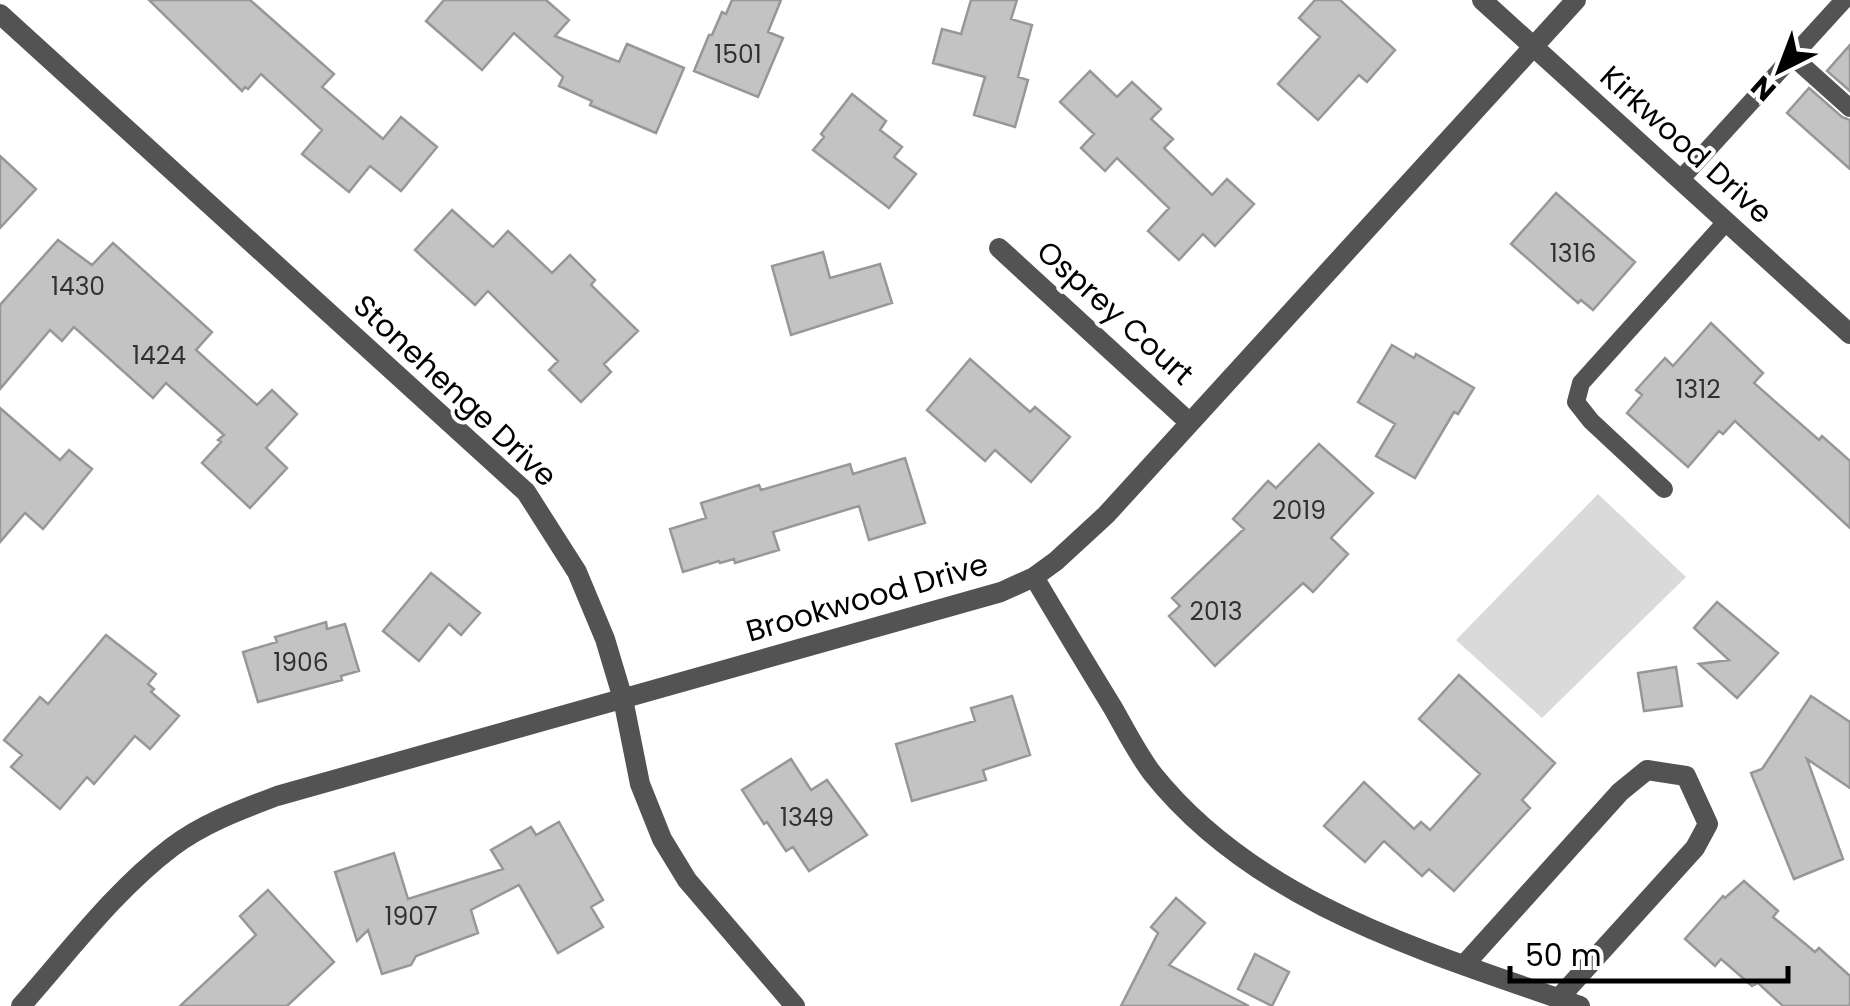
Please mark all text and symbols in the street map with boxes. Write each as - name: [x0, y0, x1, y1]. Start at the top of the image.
- north arrow: [1730, 20, 1830, 120]
- house number: 1501: [714, 37, 762, 72]
- street label: Kirkwood Drive: [1591, 56, 1782, 234]
- text: N: [1743, 67, 1784, 110]
- street label: Osprey Court: [1027, 230, 1203, 395]
- house number: 1316: [1550, 236, 1596, 271]
- house number: 1430: [51, 269, 105, 304]
- street label: Stonehenge Drive: [344, 285, 567, 497]
- house number: 1424: [132, 338, 186, 373]
- house number: 1312: [1675, 372, 1721, 407]
- house number: 2019: [1272, 493, 1326, 528]
- street label: Brookwood Drive: [741, 542, 993, 653]
- house number: 2013: [1190, 594, 1242, 629]
- house number: 1906: [273, 645, 329, 680]
- house number: 1349: [780, 800, 834, 835]
- house number: 1907: [384, 899, 438, 934]
- scale bar: [1510, 921, 1788, 983]
- text: 50 m: [1525, 934, 1602, 977]

